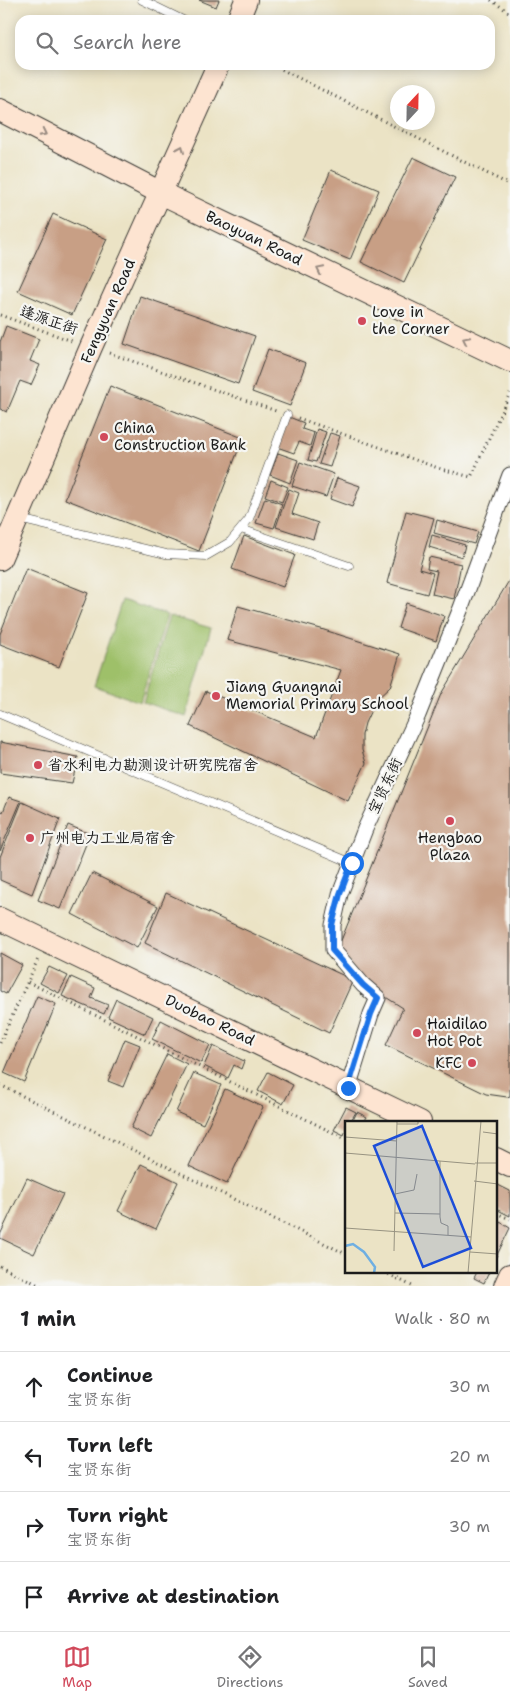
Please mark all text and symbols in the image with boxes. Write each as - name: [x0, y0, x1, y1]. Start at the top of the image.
- search box: [15, 15, 495, 70]
- icon: search: [33, 29, 61, 57]
- text: Search here: [73, 30, 182, 55]
- north arrow: [390, 85, 435, 130]
- one-way arrow: [38, 127, 47, 137]
- one-way arrow: [175, 145, 186, 154]
- street label: Baoyuan Road: [202, 206, 306, 270]
- street label: Fengyuan Road: [76, 255, 140, 366]
- one-way arrow: [316, 266, 325, 276]
- street label: 逢源正街: [17, 301, 81, 339]
- place label: Love in the Corner: [372, 302, 450, 339]
- marker: Love in the Corner: [356, 315, 368, 327]
- one-way arrow: [462, 336, 471, 346]
- place label: China Construction Bank: [114, 418, 246, 455]
- marker: China Construction Bank: [98, 431, 110, 443]
- place label: Jiang Guangnai Memorial Primary School: [226, 677, 409, 714]
- marker: Jiang Guangnai Memorial Primary School: [210, 690, 222, 702]
- place label: 省水利电力勘测设计研究院宿舍: [48, 755, 258, 775]
- street label: 宝贤东街: [363, 755, 407, 817]
- marker: 省水利电力勘测设计研究院宿舍: [32, 759, 44, 771]
- marker: Hengbao Plaza: [444, 815, 456, 827]
- place label: 广州电力工业局宿舍: [40, 828, 175, 848]
- place label: Hengbao Plaza: [418, 828, 482, 865]
- marker: 广州电力工业局宿舍: [24, 832, 36, 844]
- route start: [341, 852, 364, 875]
- street label: Duobao Road: [162, 990, 259, 1051]
- place label: Haidilao Hot Pot: [427, 1014, 487, 1051]
- marker: Haidilao Hot Pot: [411, 1027, 423, 1039]
- place label: KFC: [435, 1053, 462, 1073]
- marker: KFC: [466, 1057, 478, 1069]
- route end: [337, 1077, 360, 1100]
- inset map: [345, 1121, 498, 1274]
- text: 1 min: [20, 1305, 76, 1333]
- text: Walk · 80 m: [395, 1308, 490, 1329]
- text: Continue: [67, 1363, 153, 1388]
- icon: ahead: [20, 1373, 48, 1401]
- text: 30 m: [449, 1376, 490, 1397]
- text: 宝贤东街: [67, 1389, 131, 1410]
- text: Turn left: [67, 1433, 153, 1458]
- icon: left: [20, 1443, 48, 1471]
- text: 20 m: [449, 1446, 490, 1467]
- text: 宝贤东街: [67, 1459, 131, 1480]
- text: Turn right: [67, 1503, 168, 1528]
- icon: right: [20, 1513, 48, 1541]
- text: 30 m: [449, 1516, 490, 1537]
- text: 宝贤东街: [67, 1529, 131, 1550]
- icon: arrive: [20, 1583, 48, 1611]
- text: Arrive at destination: [67, 1584, 279, 1609]
- tab: Map: [62, 1643, 92, 1691]
- tab: Directions: [217, 1643, 284, 1691]
- tab: Saved: [408, 1643, 448, 1691]

